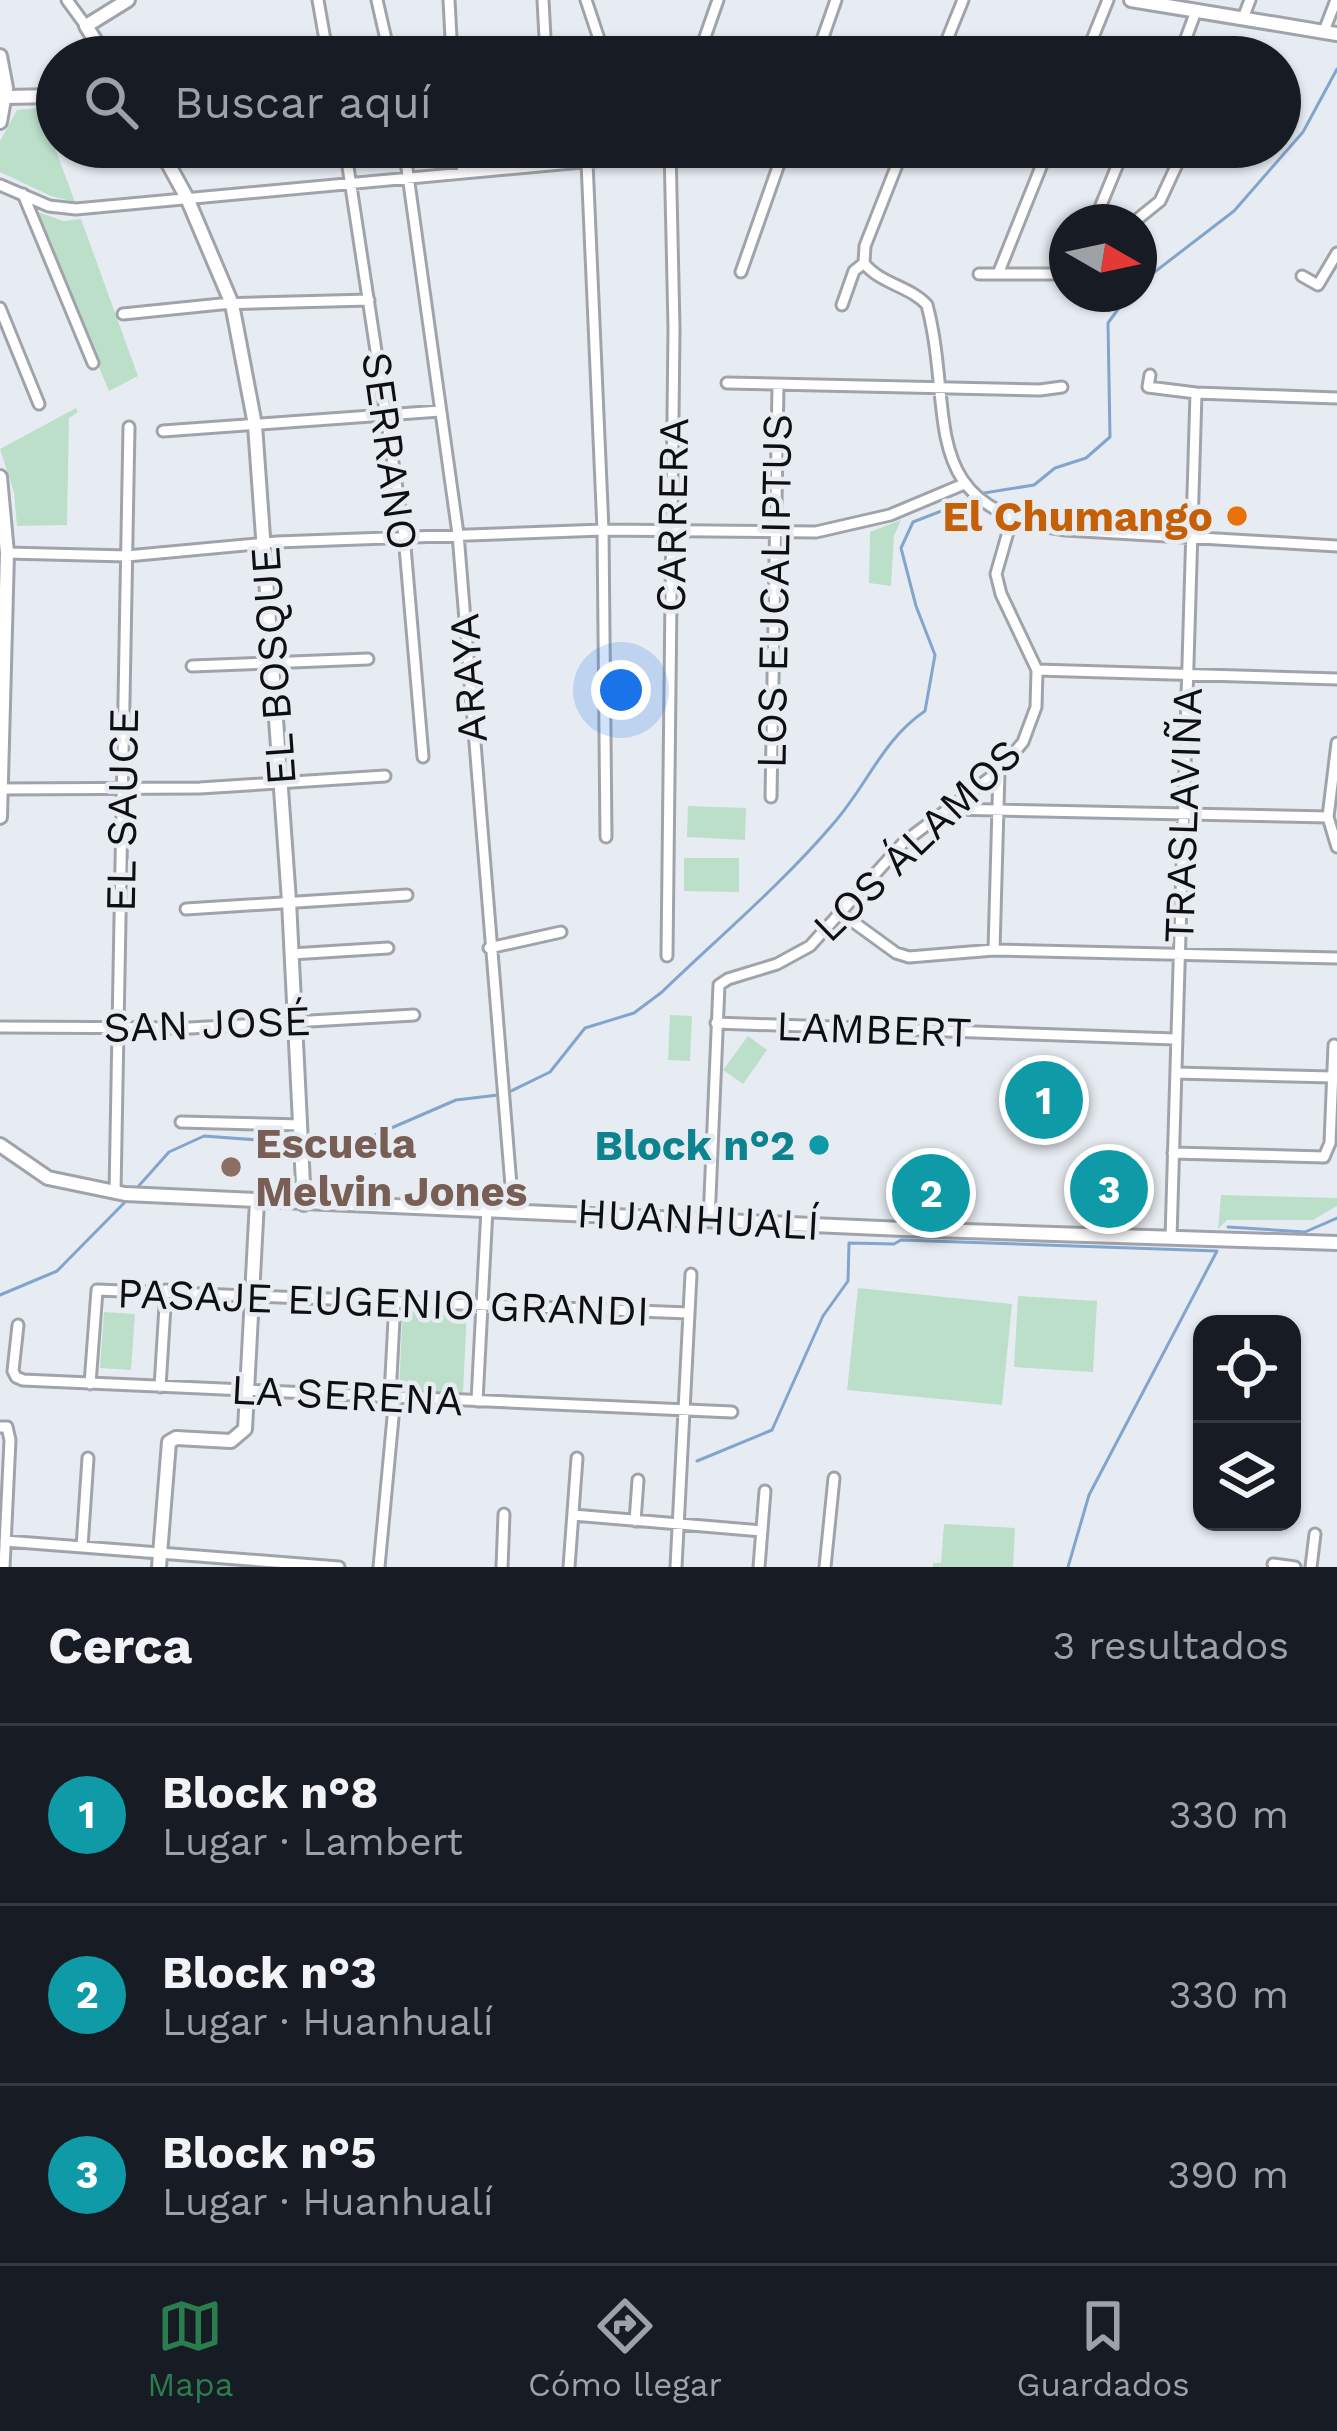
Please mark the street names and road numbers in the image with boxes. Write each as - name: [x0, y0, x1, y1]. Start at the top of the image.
- street label: SERRANO: [352, 349, 428, 553]
- street label: LOS EUCALIPTUS: [746, 413, 802, 769]
- street label: CARRERA: [646, 417, 698, 613]
- street label: EL BOSQUE: [240, 545, 306, 787]
- street label: ARAYA: [439, 612, 497, 744]
- street label: TRASLAVIÑA: [1154, 686, 1212, 944]
- street label: EL SAUCE: [96, 708, 148, 912]
- street label: LOS ÁLAMOS: [803, 729, 1031, 951]
- street label: SAN JOSÉ: [103, 996, 311, 1052]
- street label: LAMBERT: [776, 1001, 972, 1057]
- street label: HUANHUALÍ: [575, 1188, 821, 1250]
- street label: PASAJE EUGENIO GRANDI: [116, 1268, 650, 1336]
- street label: LA SERENA: [230, 1364, 464, 1426]

